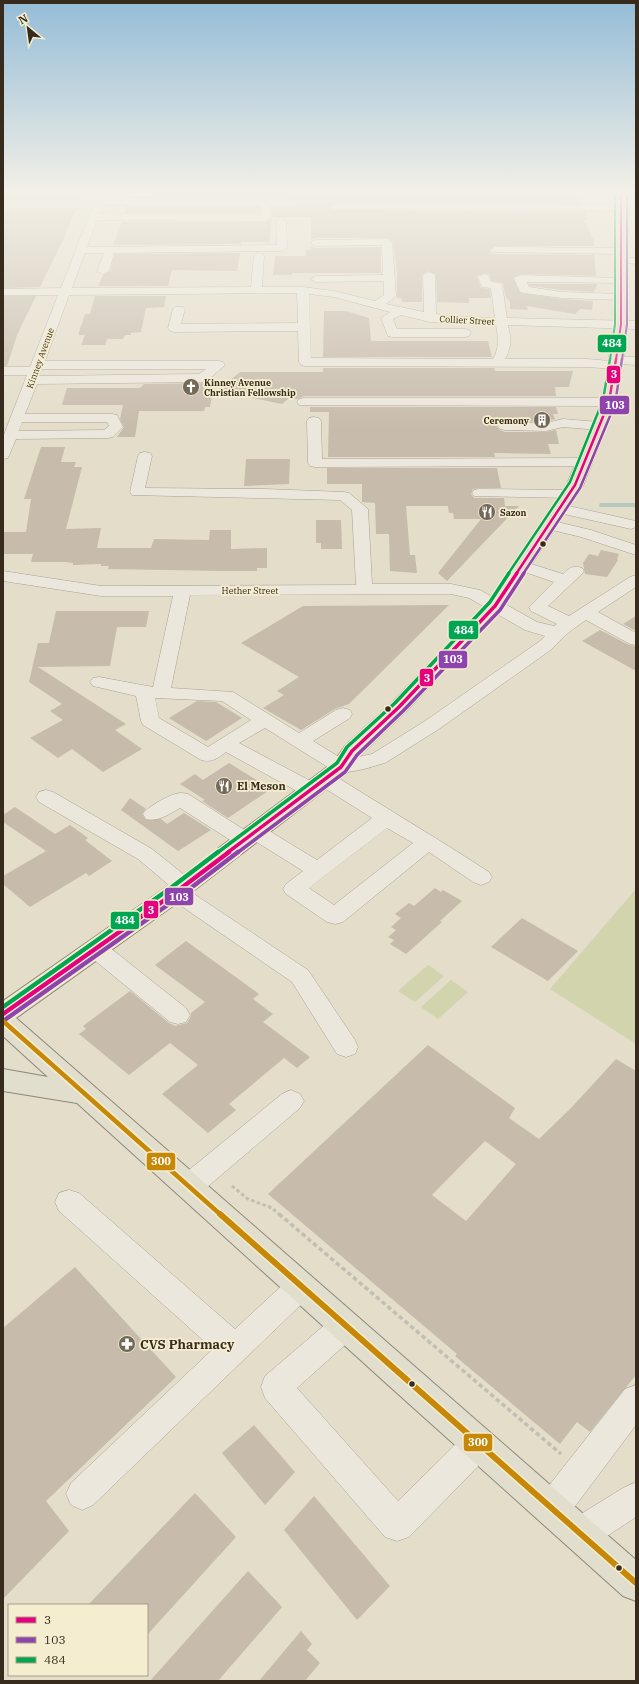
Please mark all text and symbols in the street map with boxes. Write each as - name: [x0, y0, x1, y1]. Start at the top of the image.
- north arrow: [8, 8, 48, 48]
- text: N: [16, 11, 31, 27]
- street label: Collier Street: [439, 313, 495, 327]
- street label: Kinney Avenue: [24, 326, 56, 390]
- line badge: 484: [597, 334, 627, 353]
- text: 484: [602, 336, 622, 350]
- line badge: 3: [606, 365, 621, 384]
- text: 3: [611, 367, 617, 381]
- church icon: Kinney Avenue Christian Fellowship: [181, 377, 201, 397]
- place label: Kinney Avenue Christian Fellowship: [204, 377, 296, 398]
- line badge: 103: [599, 395, 630, 415]
- text: 103: [605, 398, 625, 412]
- building icon: Ceremony: [532, 410, 552, 430]
- place label: Ceremony: [484, 415, 530, 426]
- restaurant icon: Sazon: [477, 502, 497, 522]
- place label: Sazon: [500, 507, 527, 518]
- unlabelled marker: [538, 539, 548, 549]
- street label: Hether Street: [222, 585, 278, 596]
- line badge: 484: [448, 620, 479, 640]
- text: 484: [454, 623, 474, 637]
- line badge: 103: [438, 650, 468, 669]
- text: 103: [443, 652, 463, 666]
- line badge: 3: [419, 668, 434, 687]
- text: 3: [424, 671, 430, 685]
- unlabelled marker: [383, 704, 393, 714]
- restaurant icon: El Meson: [214, 776, 234, 796]
- place label: El Meson: [237, 779, 286, 793]
- line badge: 103: [164, 887, 194, 906]
- text: 103: [169, 890, 189, 904]
- line badge: 3: [143, 900, 159, 919]
- text: 3: [148, 903, 154, 917]
- line badge: 484: [110, 911, 140, 930]
- text: 484: [115, 913, 135, 927]
- line badge: 300: [146, 1152, 176, 1171]
- text: 300: [151, 1154, 171, 1168]
- pharmacy icon: CVS Pharmacy: [117, 1334, 137, 1354]
- place label: CVS Pharmacy: [140, 1336, 235, 1353]
- unlabelled marker: [407, 1379, 417, 1389]
- line badge: 300: [463, 1433, 493, 1452]
- text: 300: [468, 1435, 488, 1449]
- unlabelled marker: [614, 1563, 624, 1573]
- legend: [8, 1604, 148, 1676]
- text: 3: [44, 1612, 51, 1627]
- text: 103: [44, 1632, 66, 1647]
- text: 484: [44, 1652, 66, 1667]

